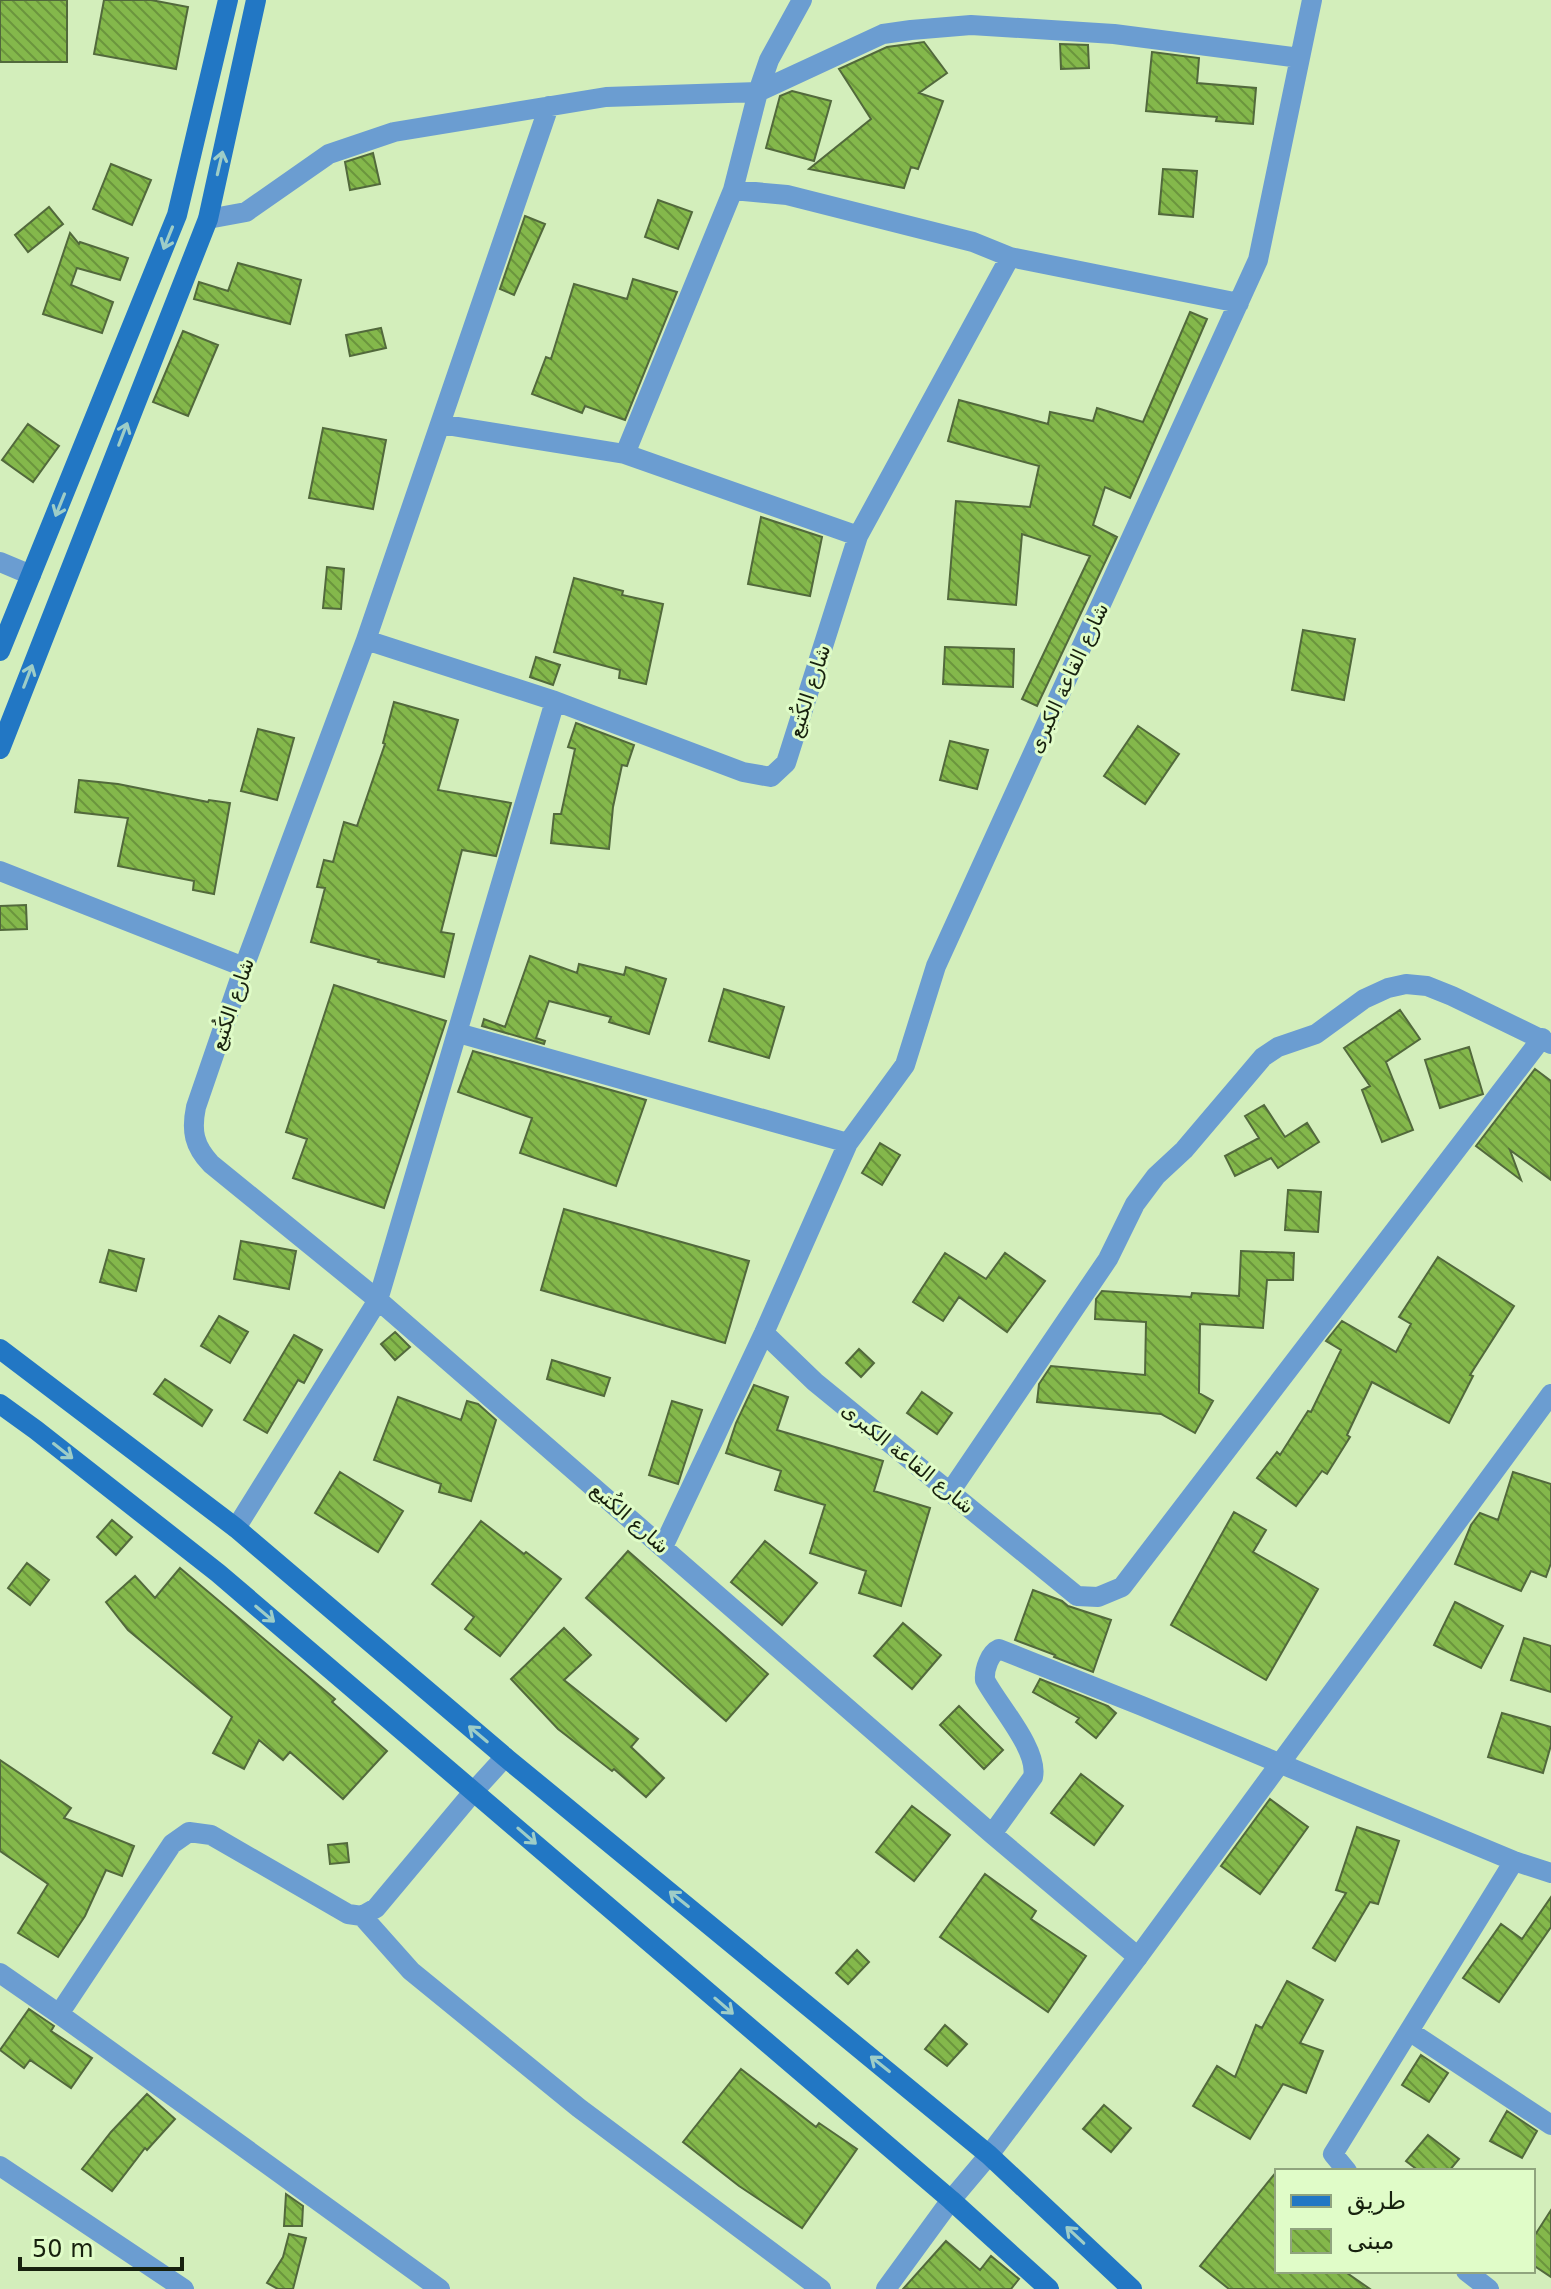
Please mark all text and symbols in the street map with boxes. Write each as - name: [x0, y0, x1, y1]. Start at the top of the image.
- one-way arrow: [213, 151, 228, 177]
- one-way arrow: [160, 225, 174, 250]
- one-way arrow: [117, 422, 131, 447]
- one-way arrow: [51, 492, 66, 517]
- street label: شارع القاعة الكبرى: [1023, 599, 1113, 757]
- street label: شارع الكُتيع: [780, 641, 835, 740]
- one-way arrow: [22, 664, 36, 689]
- street label: شارع الكُتيع: [203, 954, 259, 1053]
- street label: شارع القاعة الكبرى: [837, 1397, 979, 1519]
- one-way arrow: [52, 1441, 73, 1459]
- street label: شارع الكُتيع: [586, 1476, 676, 1559]
- one-way arrow: [254, 1604, 275, 1622]
- one-way arrow: [469, 1725, 489, 1743]
- one-way arrow: [516, 1827, 537, 1845]
- one-way arrow: [669, 1890, 689, 1908]
- one-way arrow: [714, 1997, 734, 2015]
- one-way arrow: [870, 2055, 890, 2073]
- legend: [1275, 2169, 1535, 2273]
- text: طريق: [1347, 2187, 1406, 2215]
- scale bar: [20, 2221, 182, 2271]
- one-way arrow: [1065, 2226, 1085, 2245]
- text: مبنى: [1347, 2227, 1394, 2255]
- text: 50 m: [32, 2235, 94, 2263]

